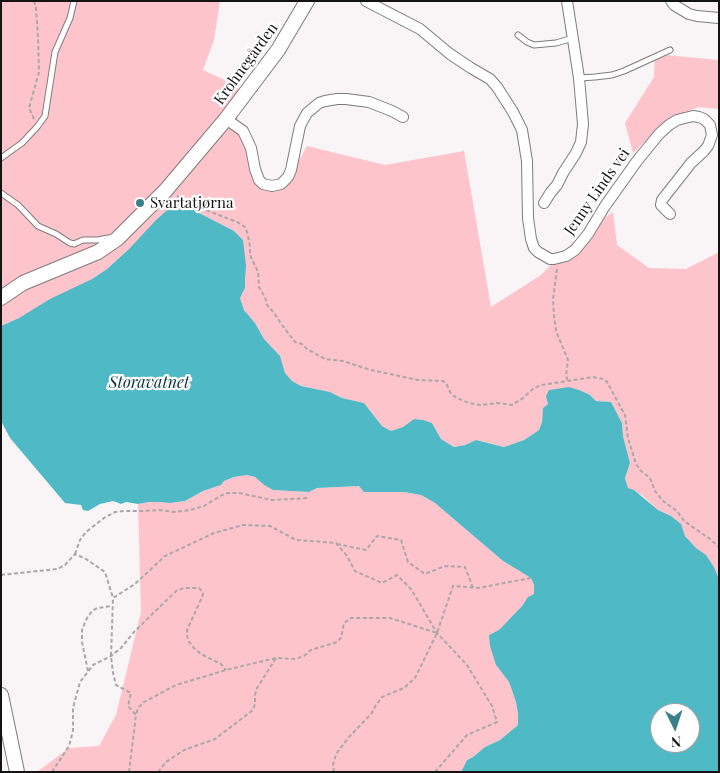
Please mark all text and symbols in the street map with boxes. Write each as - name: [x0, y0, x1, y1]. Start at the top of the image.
- street label: Krohnegården: [210, 20, 282, 108]
- street label: Jenny Linds vei: [560, 145, 634, 239]
- place label: Svartatjørna: [150, 194, 233, 212]
- marker: Svartatjørna: [134, 197, 146, 209]
- water label: Storavatnet: [109, 373, 189, 393]
- north arrow: [650, 703, 700, 753]
- text: N: [670, 733, 682, 752]

